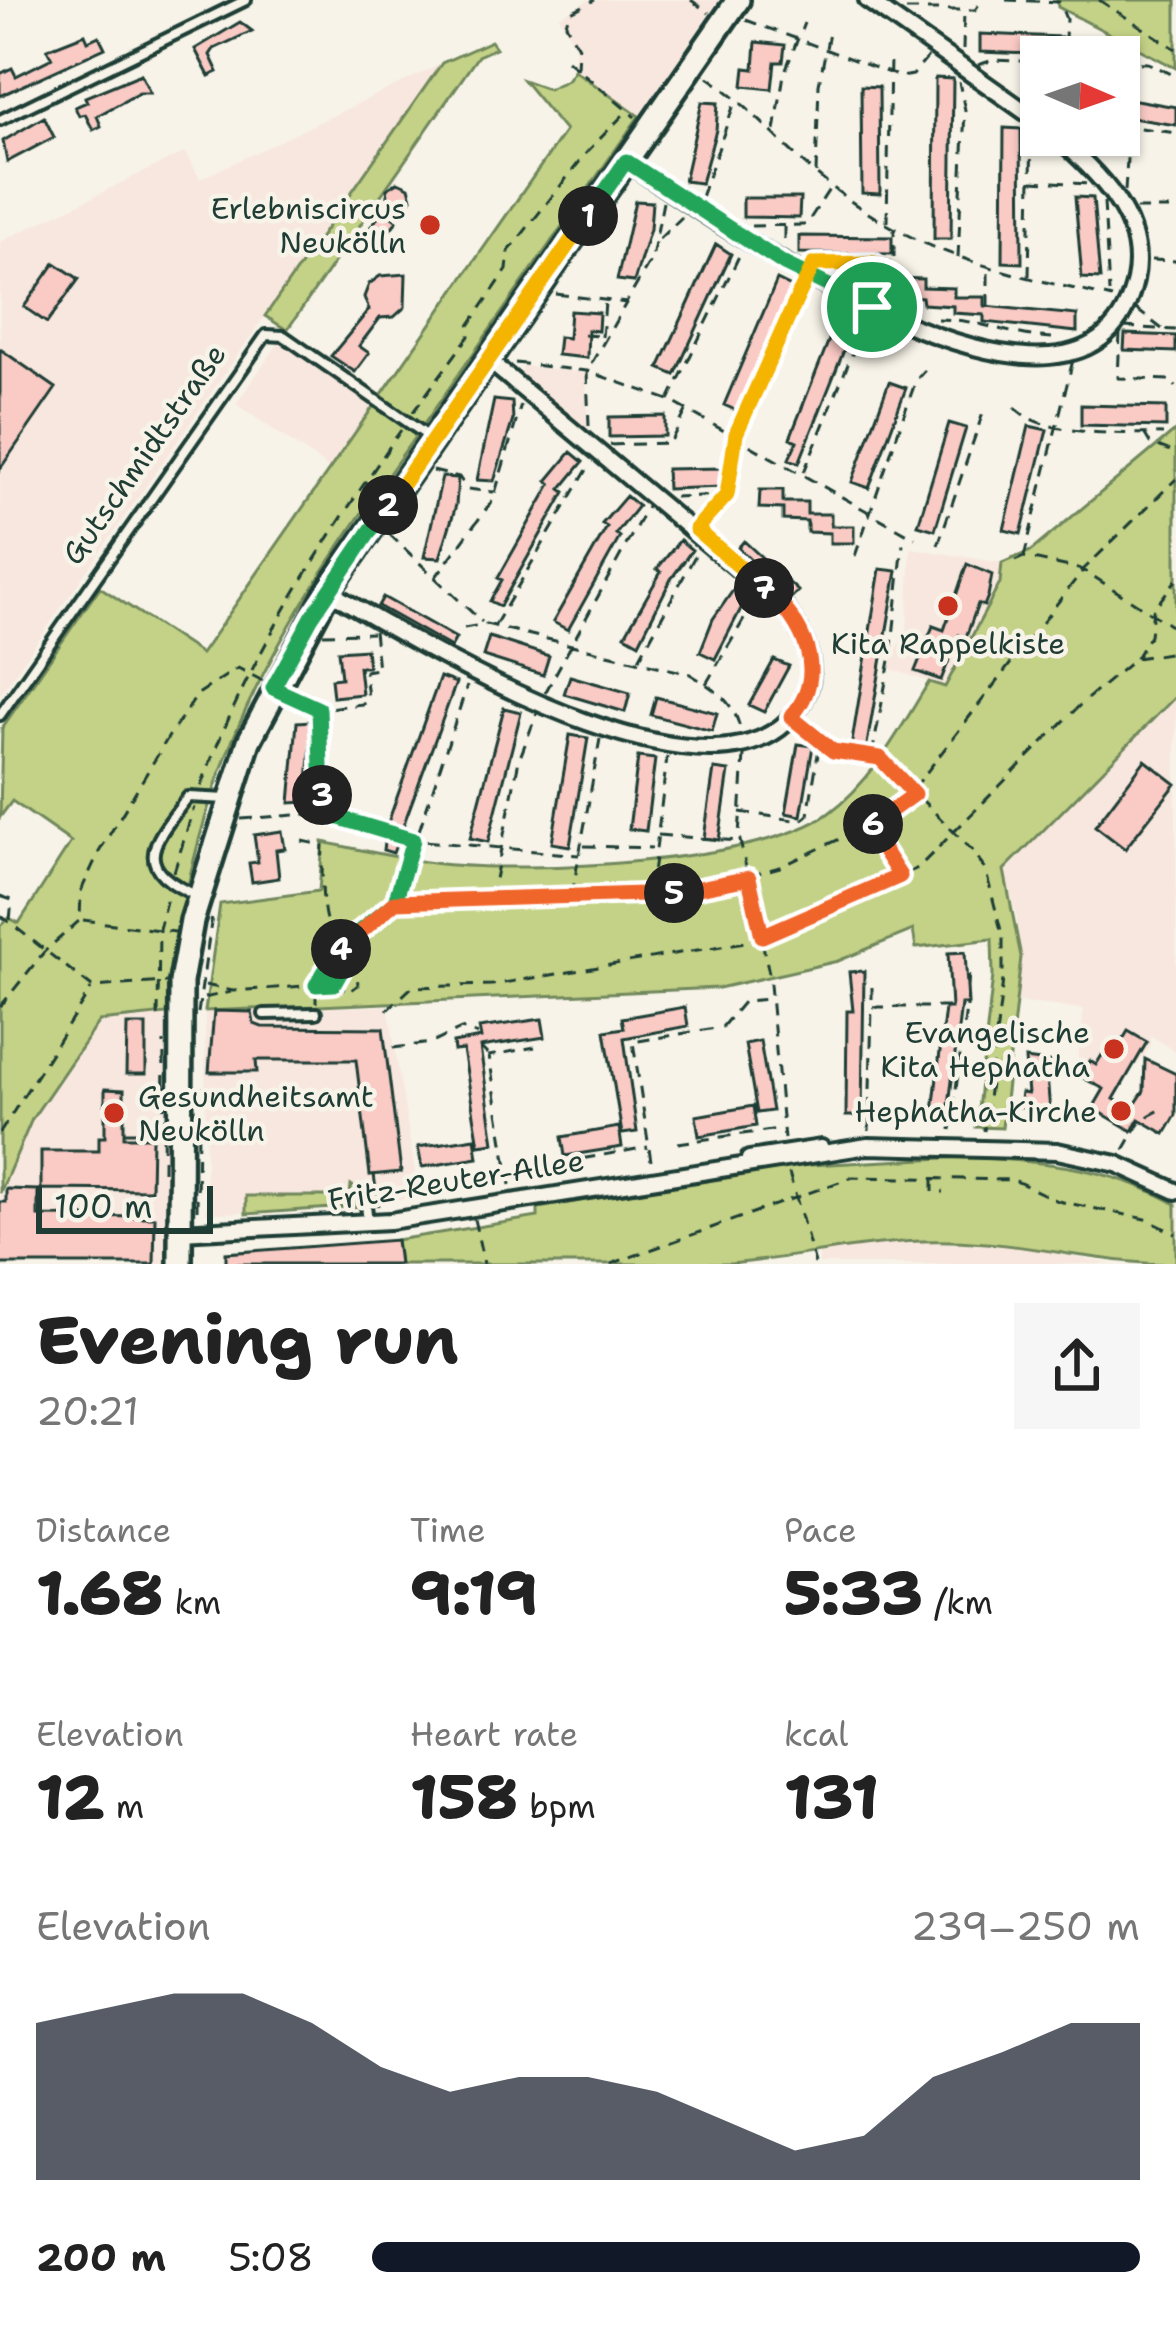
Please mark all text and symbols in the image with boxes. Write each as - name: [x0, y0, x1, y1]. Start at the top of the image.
- north arrow: [1020, 36, 1140, 156]
- map controls: [1020, 36, 1140, 156]
- pin: 1: [558, 186, 618, 246]
- place label: Erlebniscircus Neukölln: [211, 188, 406, 263]
- text: 1: [580, 193, 596, 238]
- marker: Erlebniscircus Neukölln: [417, 212, 443, 238]
- pin: [821, 256, 923, 358]
- icon: arrive: [839, 274, 905, 340]
- street label: Gutschmidtstraße: [52, 336, 236, 572]
- pin: 2: [358, 475, 418, 535]
- text: 2: [376, 482, 400, 527]
- pin: 7: [734, 558, 794, 618]
- text: 7: [752, 565, 776, 610]
- marker: Kita Rappelkiste: [935, 593, 961, 619]
- place label: Kita Rappelkiste: [831, 623, 1065, 664]
- pin: 3: [292, 765, 352, 825]
- text: 3: [310, 772, 334, 817]
- pin: 6: [843, 794, 903, 854]
- text: 6: [861, 801, 885, 846]
- pin: 5: [644, 863, 704, 923]
- text: 5: [664, 870, 684, 915]
- pin: 4: [311, 919, 371, 979]
- text: 4: [329, 926, 353, 971]
- place label: Evangelische Kita Hephatha: [880, 1012, 1090, 1087]
- marker: Evangelische Kita Hephatha: [1101, 1036, 1127, 1062]
- place label: Gesundheitsamt Neukölln: [138, 1076, 374, 1151]
- place label: Hephatha-Kirche: [855, 1091, 1097, 1132]
- marker: Hephatha-Kirche: [1108, 1098, 1134, 1124]
- marker: Gesundheitsamt Neukölln: [101, 1100, 127, 1126]
- street label: Fritz-Reuter-Allee: [325, 1140, 587, 1220]
- scale bar: [36, 1180, 213, 1233]
- text: 100 m: [54, 1184, 153, 1229]
- text: Evening run: [36, 1296, 459, 1384]
- button: share: [1014, 1303, 1140, 1429]
- text: 20:21: [36, 1385, 139, 1437]
- text: Distance: [36, 1508, 171, 1553]
- text: Time: [410, 1508, 486, 1553]
- text: Pace: [784, 1508, 857, 1553]
- text: 1.68: [36, 1553, 163, 1633]
- text: 9:19: [410, 1553, 538, 1633]
- text: 5:33: [784, 1553, 923, 1633]
- text: km: [163, 1580, 221, 1625]
- text: /km: [923, 1580, 993, 1625]
- text: Elevation: [36, 1712, 184, 1757]
- text: Heart rate: [410, 1712, 578, 1757]
- text: kcal: [784, 1712, 848, 1757]
- text: 12: [36, 1757, 104, 1837]
- text: 158: [410, 1757, 518, 1837]
- text: 131: [784, 1757, 879, 1837]
- text: m: [104, 1784, 144, 1829]
- text: bpm: [518, 1784, 596, 1829]
- text: Elevation: [36, 1900, 211, 1952]
- text: 239–250 m: [911, 1900, 1140, 1952]
- text: 200 m: [36, 2231, 166, 2283]
- text: 5:08: [228, 2231, 314, 2283]

